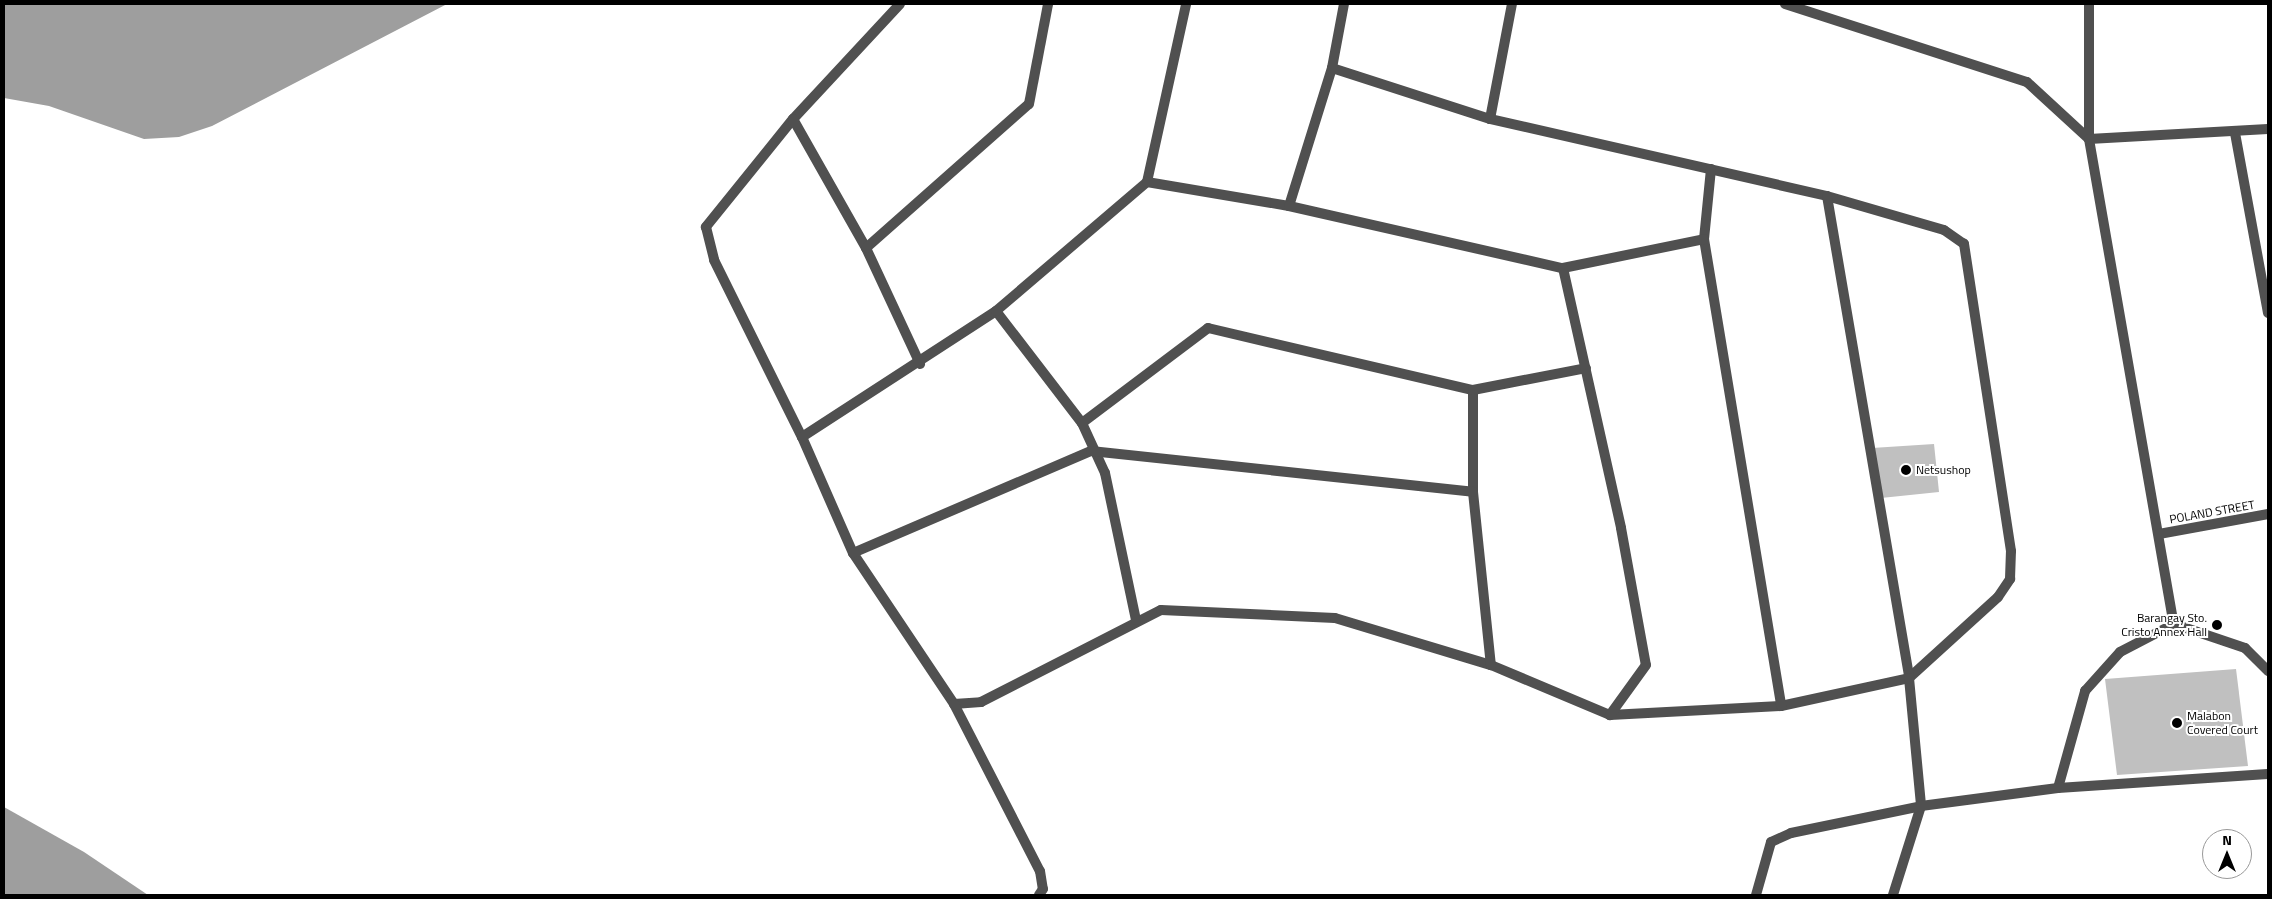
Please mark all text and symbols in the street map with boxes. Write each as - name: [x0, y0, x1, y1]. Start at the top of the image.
- place label: Netsushop: [1916, 463, 1971, 477]
- marker: Netsushop: [1900, 464, 1912, 476]
- street label: POLAND STREET: [2168, 497, 2256, 527]
- place label: Barangay Sto. Cristo Annex Hall: [2121, 611, 2207, 639]
- marker: Barangay Sto. Cristo Annex Hall: [2211, 619, 2223, 631]
- place label: Malabon Covered Court: [2187, 709, 2258, 737]
- marker: Malabon Covered Court: [2171, 717, 2183, 729]
- north arrow: [2202, 829, 2252, 879]
- text: N: [2222, 829, 2232, 850]

